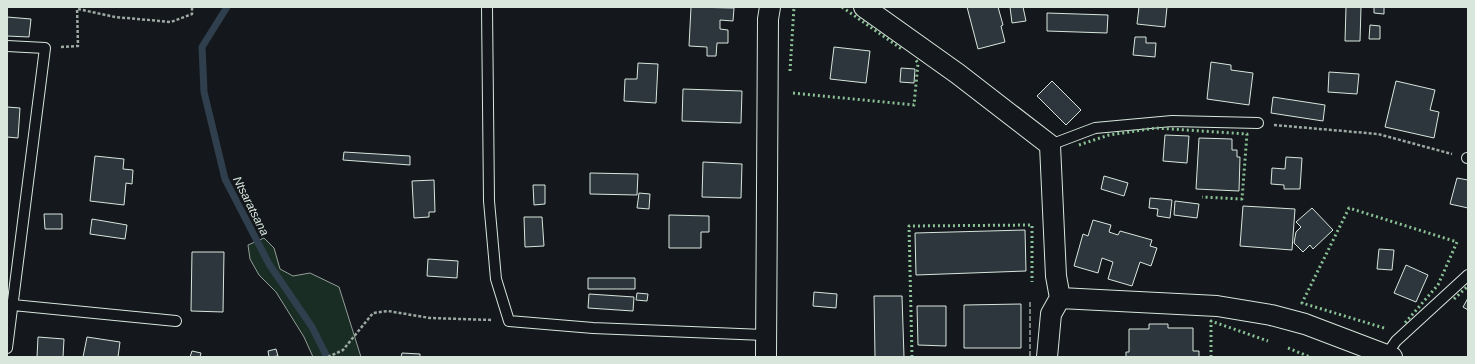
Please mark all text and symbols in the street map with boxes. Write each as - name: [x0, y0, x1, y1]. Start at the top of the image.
- water label: Ntsaratsana: [230, 174, 272, 238]

